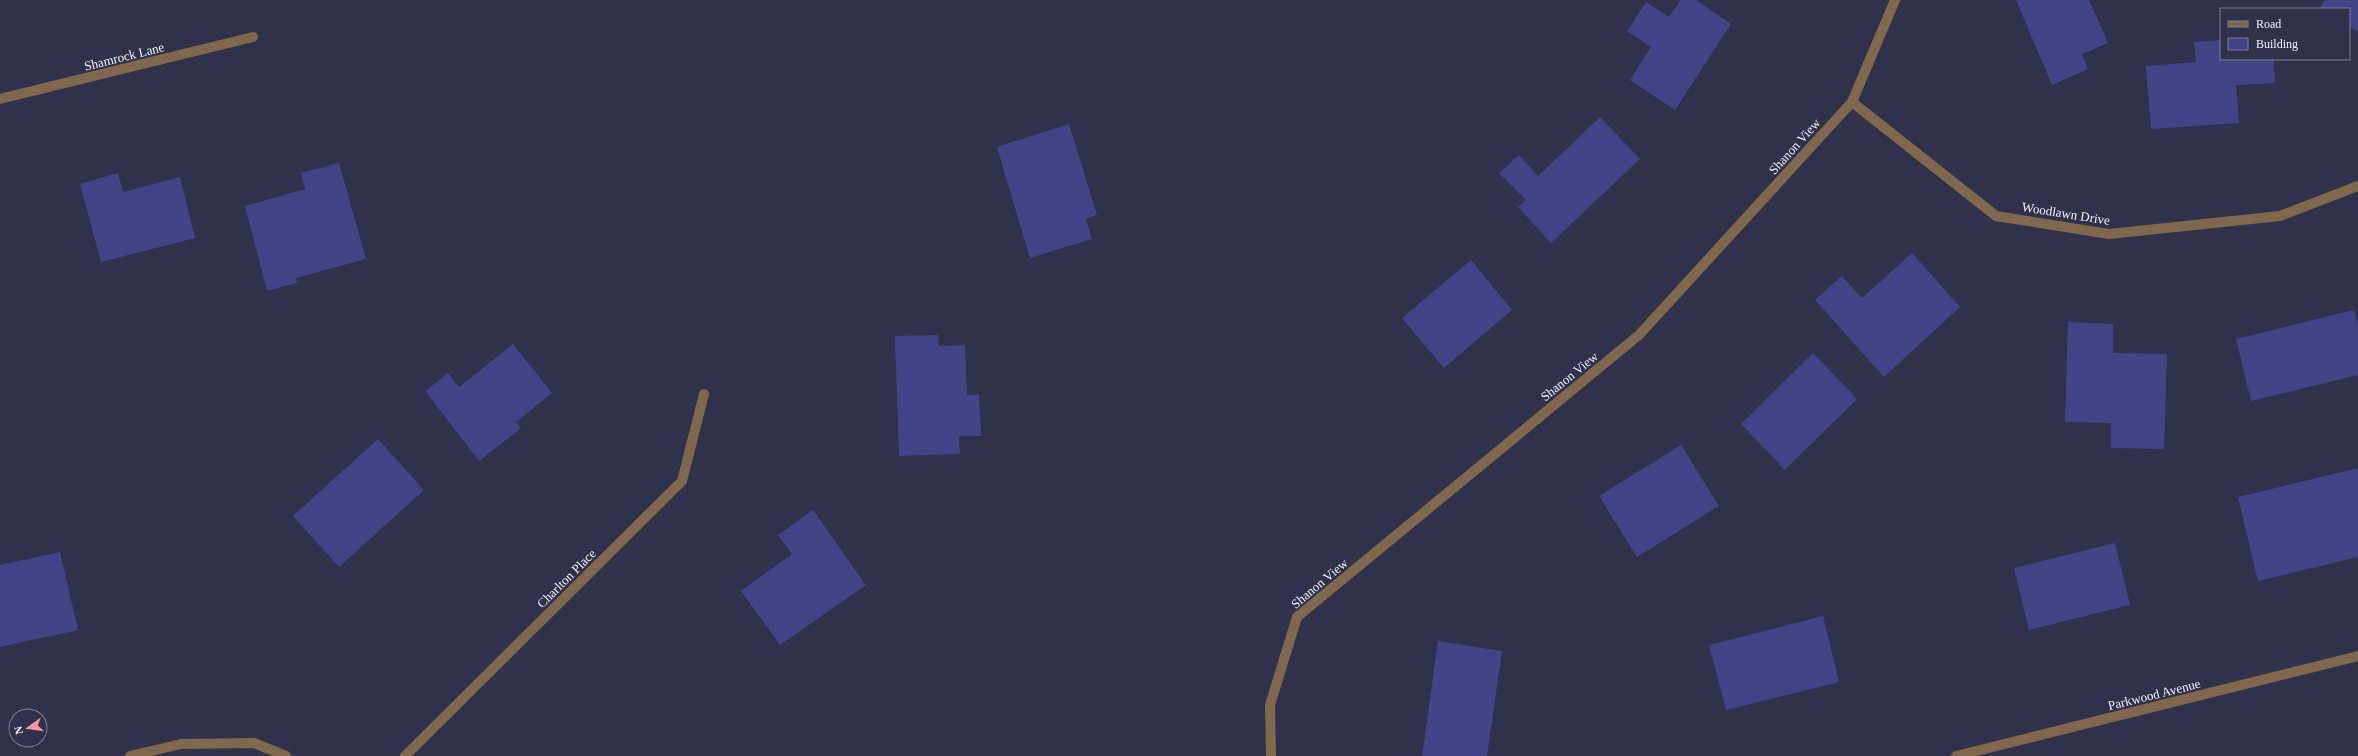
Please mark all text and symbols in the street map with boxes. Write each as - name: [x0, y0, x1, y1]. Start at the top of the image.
- legend: [2220, 8, 2350, 60]
- text: Road: [2256, 17, 2281, 31]
- text: Building: [2256, 37, 2298, 51]
- street label: Shamrock Lane: [83, 39, 166, 74]
- street label: Shanon View: [1766, 115, 1824, 177]
- street label: Woodlawn Drive: [2021, 199, 2111, 228]
- street label: Shanon View: [1538, 348, 1601, 404]
- street label: Charlton Place: [534, 546, 599, 611]
- street label: Shanon View: [1288, 555, 1351, 611]
- street label: Parkwood Avenue: [2106, 676, 2202, 713]
- north arrow: [8, 708, 48, 748]
- text: N: [12, 725, 25, 736]

